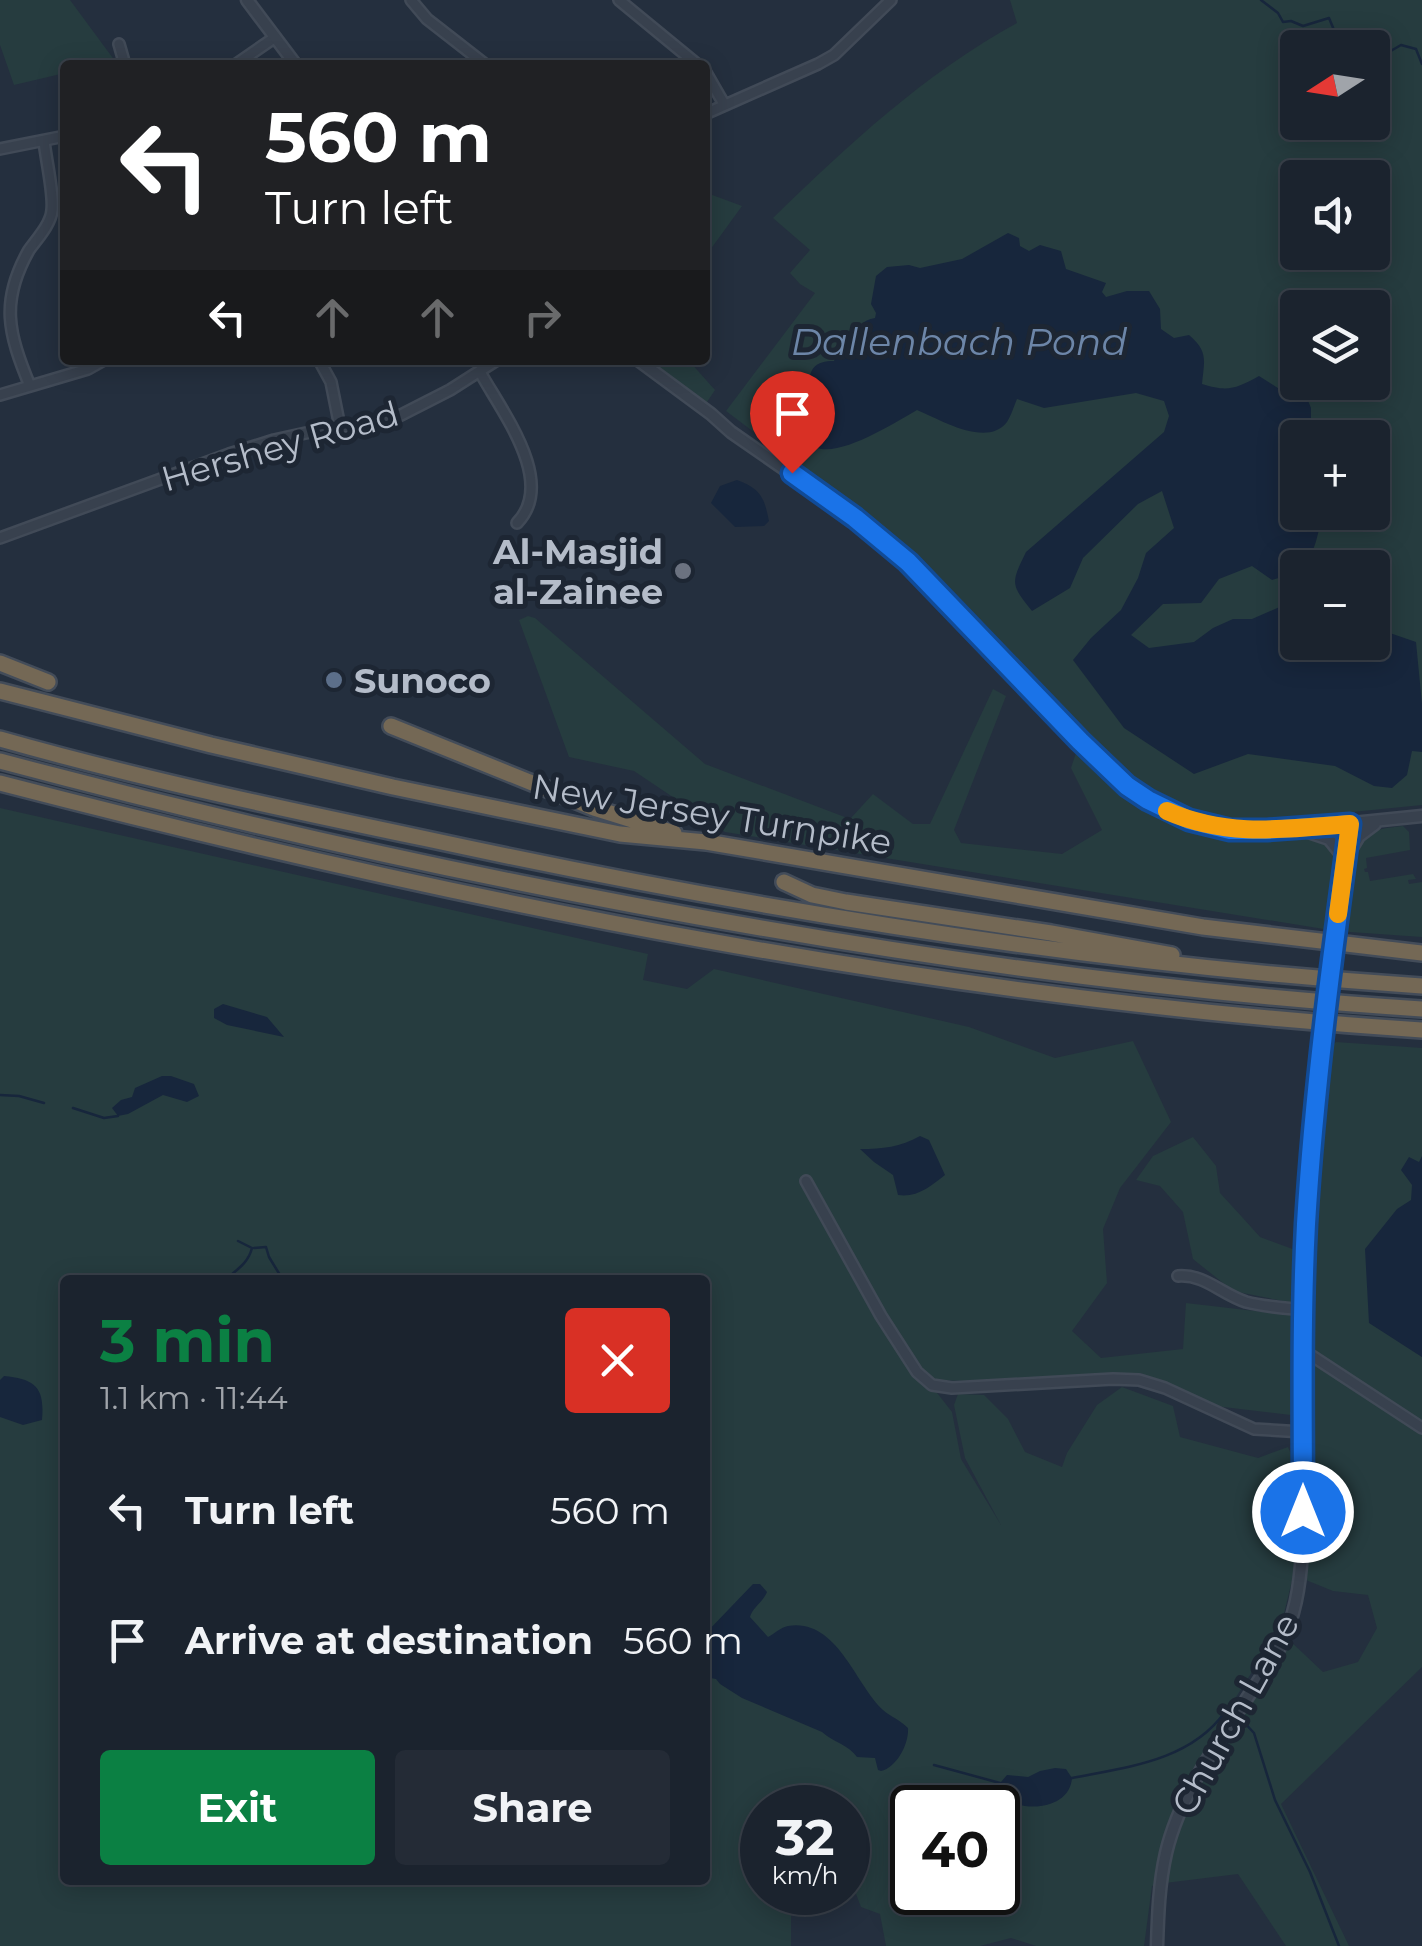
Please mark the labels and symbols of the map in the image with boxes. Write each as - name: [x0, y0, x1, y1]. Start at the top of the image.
- north arrow: [1280, 30, 1390, 140]
- water label: Dallenbach Pond: [791, 318, 1128, 365]
- pin: [750, 371, 835, 474]
- street label: Hershey Road: [156, 392, 404, 500]
- place label: Al-Masjid al-Zainee: [492, 530, 663, 613]
- marker: Al-Masjid al-Zainee: [672, 560, 694, 582]
- place label: Sunoco: [354, 659, 491, 702]
- marker: Sunoco: [323, 669, 345, 691]
- street label: New Jersey Turnpike: [529, 764, 895, 864]
- position arrow: [1251, 1460, 1355, 1564]
- street label: Church Lane: [1162, 1606, 1308, 1822]
- speed limit sign: 40: [890, 1785, 1020, 1915]

